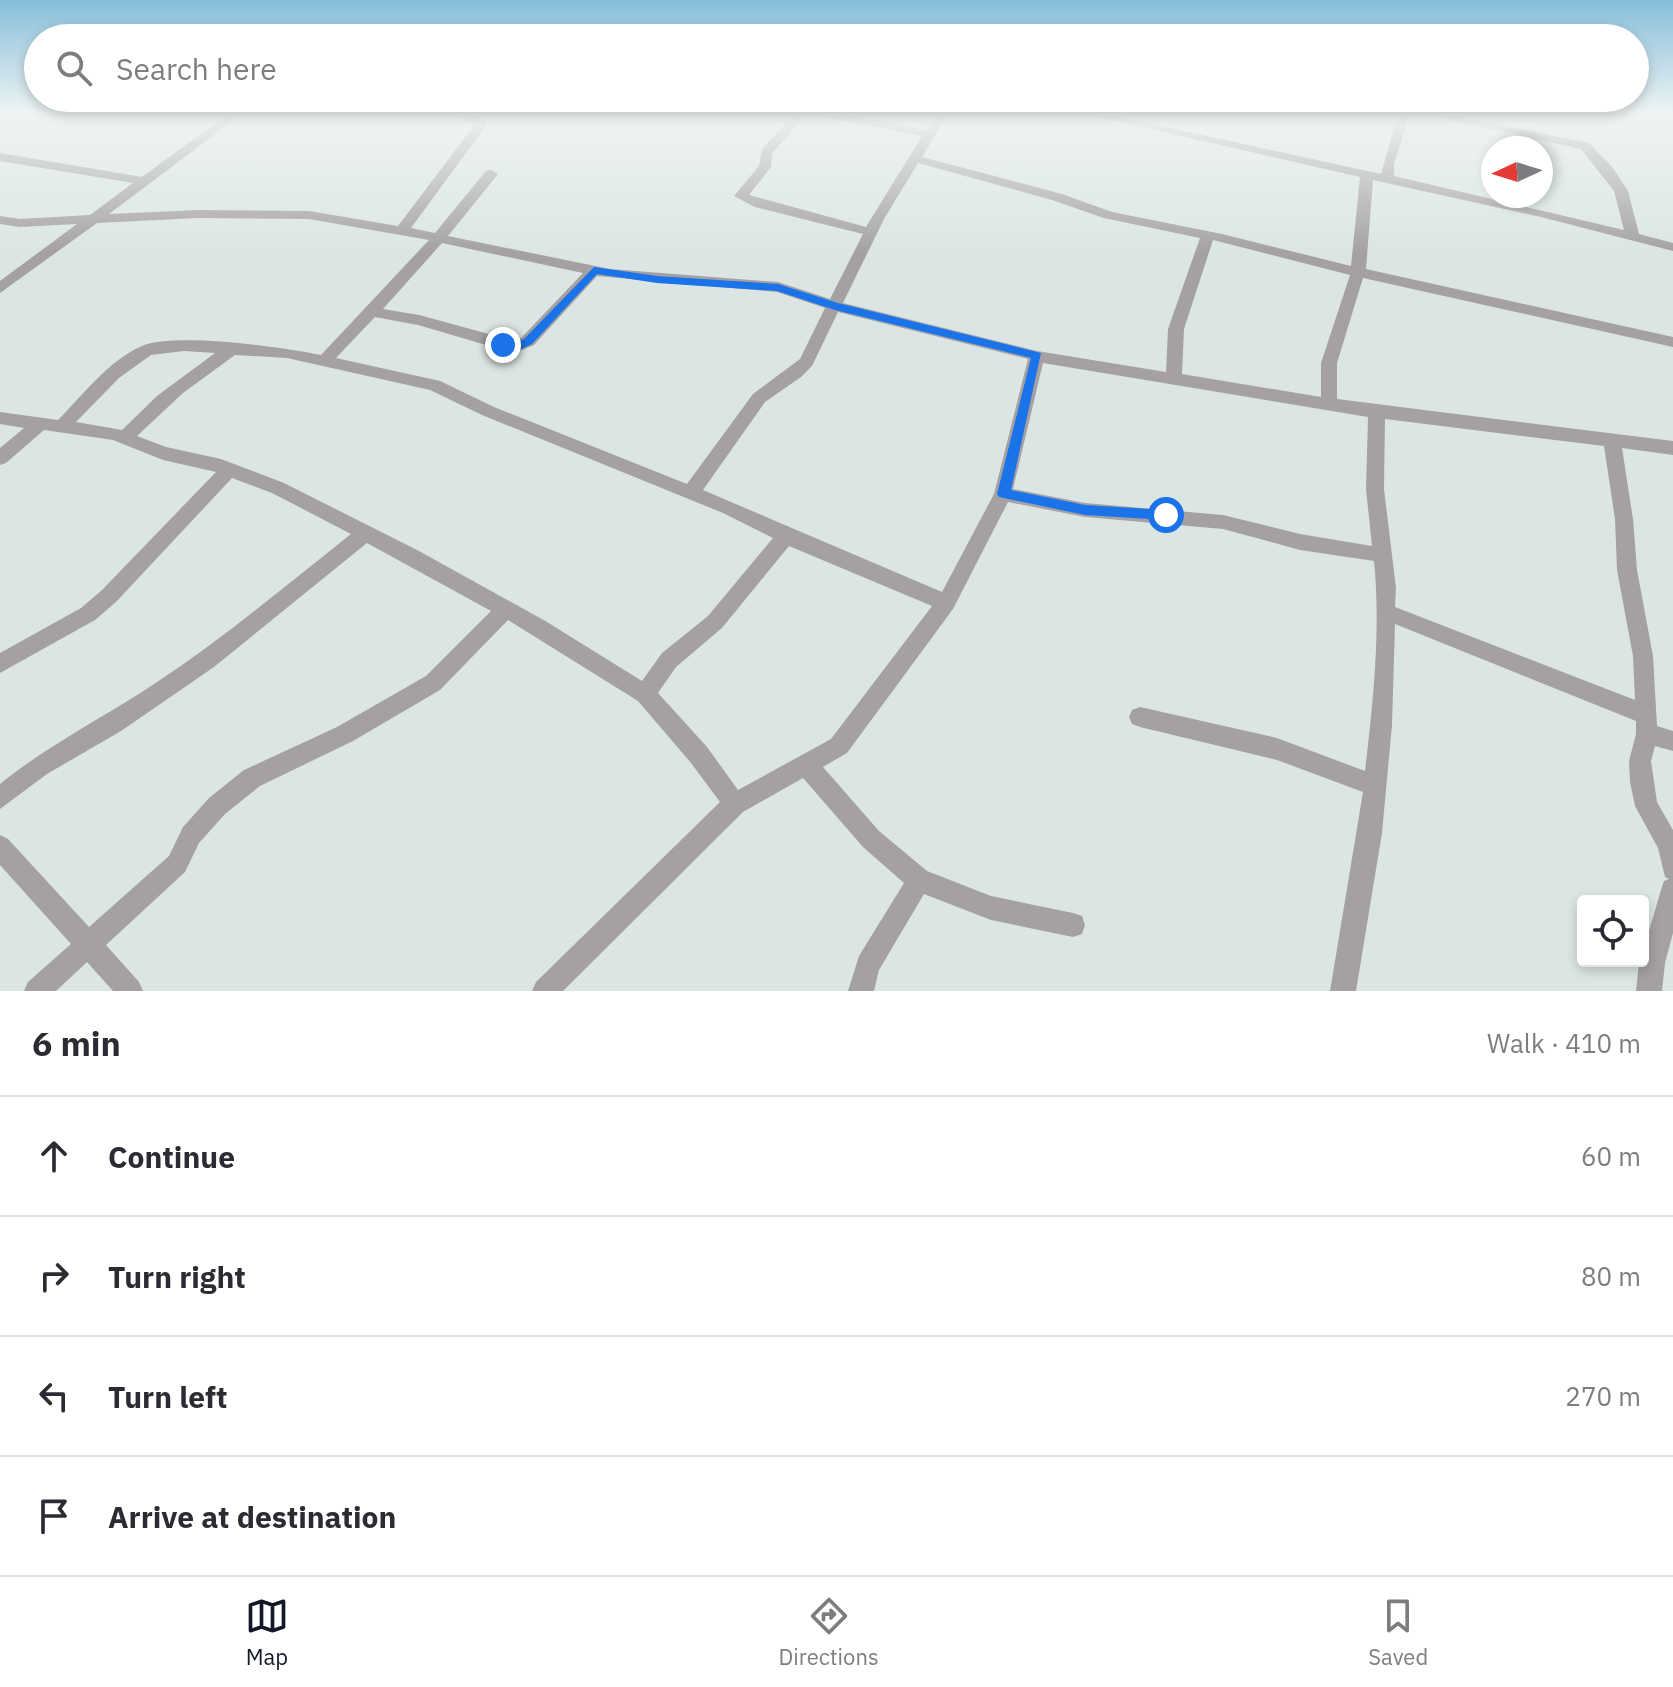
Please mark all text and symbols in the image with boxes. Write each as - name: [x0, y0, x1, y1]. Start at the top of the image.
- search box: [24, 24, 1649, 112]
- icon: search: [52, 46, 96, 90]
- text: Search here: [116, 49, 277, 88]
- north arrow: [1481, 136, 1553, 208]
- route end: [485, 327, 521, 363]
- route start: [1148, 497, 1184, 533]
- map controls: [1577, 895, 1649, 967]
- button: locate: [1577, 895, 1649, 967]
- text: 6 min: [32, 1021, 121, 1065]
- text: Walk · 410 m: [1487, 1026, 1641, 1060]
- icon: ahead: [32, 1134, 76, 1178]
- text: Continue: [108, 1137, 235, 1176]
- text: 60 m: [1581, 1139, 1641, 1173]
- icon: right: [32, 1254, 76, 1298]
- text: Turn right: [108, 1257, 246, 1296]
- text: 80 m: [1581, 1259, 1641, 1293]
- icon: left: [32, 1374, 76, 1418]
- text: Turn left: [108, 1377, 227, 1416]
- text: 270 m: [1565, 1379, 1641, 1413]
- icon: arrive: [32, 1494, 76, 1538]
- text: Arrive at destination: [108, 1497, 396, 1536]
- tab: Map: [245, 1594, 289, 1671]
- tab: Directions: [779, 1594, 879, 1671]
- tab: Saved: [1368, 1594, 1428, 1671]

